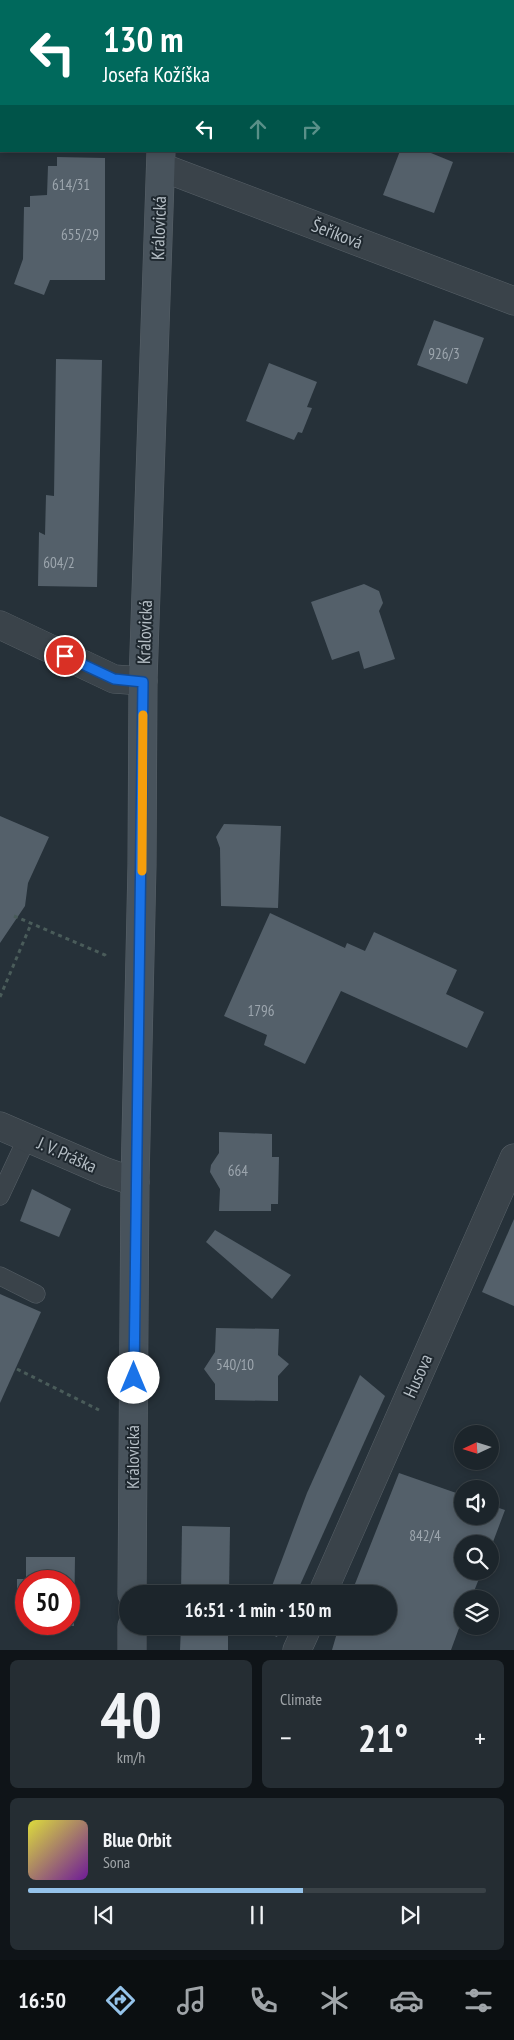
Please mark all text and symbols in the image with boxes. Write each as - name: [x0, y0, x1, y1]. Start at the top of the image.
- text: 130 m: [103, 16, 184, 62]
- icon: left: [20, 20, 85, 85]
- text: Josefa Kožíška: [103, 60, 210, 88]
- icon: left: [191, 115, 219, 143]
- icon: ahead: [244, 115, 272, 143]
- icon: right: [297, 115, 325, 143]
- house number: 614/31: [52, 175, 90, 194]
- street label: Královická: [146, 196, 171, 260]
- street label: Šeříková: [309, 213, 366, 254]
- house number: 655/29: [61, 225, 99, 244]
- house number: 926/3: [428, 344, 460, 363]
- house number: 604/2: [43, 553, 75, 572]
- street label: Královická: [132, 600, 157, 664]
- pin: [44, 635, 86, 677]
- icon: arrive: [51, 642, 79, 670]
- house number: 1796: [247, 1001, 275, 1020]
- street label: J. V. Práška: [33, 1131, 100, 1178]
- house number: 664: [228, 1161, 248, 1180]
- street label: Husova: [398, 1350, 437, 1401]
- position arrow: [107, 1351, 159, 1403]
- house number: 540/10: [216, 1355, 254, 1374]
- street label: Královická: [121, 1425, 144, 1489]
- north arrow: [454, 1425, 499, 1470]
- map controls: [454, 1425, 499, 1635]
- button: sound: [454, 1480, 499, 1525]
- house number: 842/4: [409, 1526, 441, 1545]
- button: search: [454, 1535, 499, 1580]
- speed limit sign: 50: [15, 1570, 80, 1635]
- button: layers: [454, 1590, 499, 1635]
- text: 16:51 · 1 min · 150 m: [185, 1598, 331, 1622]
- text: 40: [100, 1672, 162, 1756]
- text: Climate: [280, 1689, 322, 1709]
- text: 21°: [358, 1713, 408, 1762]
- text: −: [280, 1719, 292, 1756]
- text: +: [474, 1719, 486, 1756]
- text: km/h: [117, 1747, 145, 1767]
- text: Blue Orbit: [103, 1828, 172, 1852]
- text: Sona: [103, 1852, 130, 1872]
- icon: previous: [90, 1901, 118, 1929]
- icon: pause: [243, 1901, 271, 1929]
- icon: next: [396, 1901, 424, 1929]
- icon: directions: [103, 1983, 138, 2018]
- icon: music: [174, 1983, 209, 2018]
- icon: phone: [246, 1983, 281, 2018]
- icon: climate: [317, 1983, 352, 2018]
- icon: car: [389, 1983, 424, 2018]
- icon: filters: [461, 1983, 496, 2018]
- text: 16:50: [18, 1986, 66, 2014]

